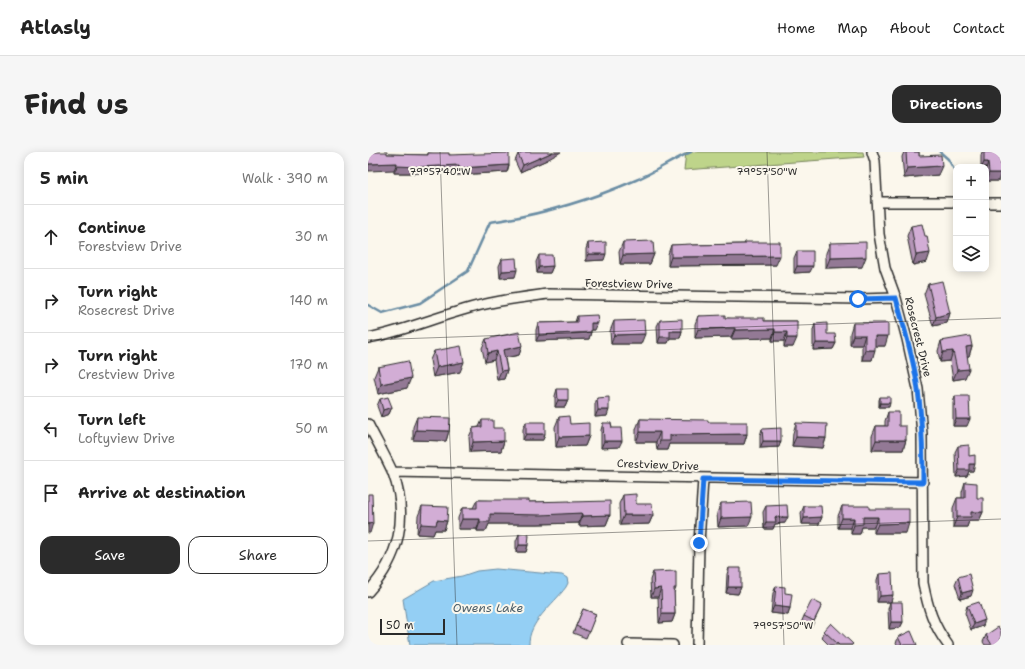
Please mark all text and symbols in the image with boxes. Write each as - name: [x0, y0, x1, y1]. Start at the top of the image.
- text: Atlasly: [20, 15, 91, 40]
- text: Home: [777, 19, 816, 37]
- text: Map: [838, 19, 868, 37]
- text: About: [890, 19, 931, 37]
- text: Contact: [953, 19, 1005, 37]
- text: Find us: [24, 85, 129, 123]
- button: Directions: [892, 85, 1001, 123]
- map controls: [953, 164, 989, 272]
- button: +: [953, 164, 989, 200]
- text: 79°57'40"W: [409, 165, 471, 178]
- text: 79°57'50"W: [737, 165, 798, 178]
- text: 5 min: [40, 167, 88, 189]
- text: Walk · 390 m: [242, 170, 328, 187]
- button: −: [953, 200, 989, 236]
- text: Continue: [78, 218, 146, 238]
- icon: ahead: [40, 226, 62, 248]
- text: 30 m: [294, 228, 328, 245]
- button: layers: [953, 236, 989, 272]
- text: Forestview Drive: [78, 238, 182, 255]
- street label: Forestview Drive: [585, 276, 673, 292]
- text: Turn right: [78, 282, 158, 302]
- icon: right: [40, 290, 62, 312]
- route start: [849, 290, 867, 308]
- text: 140 m: [289, 292, 328, 309]
- street label: Rosecrest Drive: [901, 295, 935, 379]
- text: Rosecrest Drive: [78, 302, 175, 319]
- text: Turn right: [78, 346, 158, 366]
- icon: right: [40, 354, 62, 376]
- text: 170 m: [290, 356, 328, 373]
- text: Crestview Drive: [78, 366, 175, 383]
- text: Turn left: [78, 410, 146, 430]
- icon: left: [40, 418, 62, 440]
- text: 50 m: [295, 420, 328, 437]
- text: Loftyview Drive: [78, 430, 175, 447]
- street label: Crestview Drive: [617, 456, 699, 474]
- icon: arrive: [40, 482, 62, 504]
- text: Arrive at destination: [78, 483, 246, 503]
- route end: [690, 534, 708, 552]
- button: Save: [40, 536, 180, 574]
- button: Share: [188, 536, 328, 574]
- water label: Owens Lake: [453, 600, 523, 616]
- scale bar: [380, 617, 445, 636]
- text: 50 m: [386, 618, 414, 633]
- text: 79°57'50"W: [753, 619, 814, 632]

